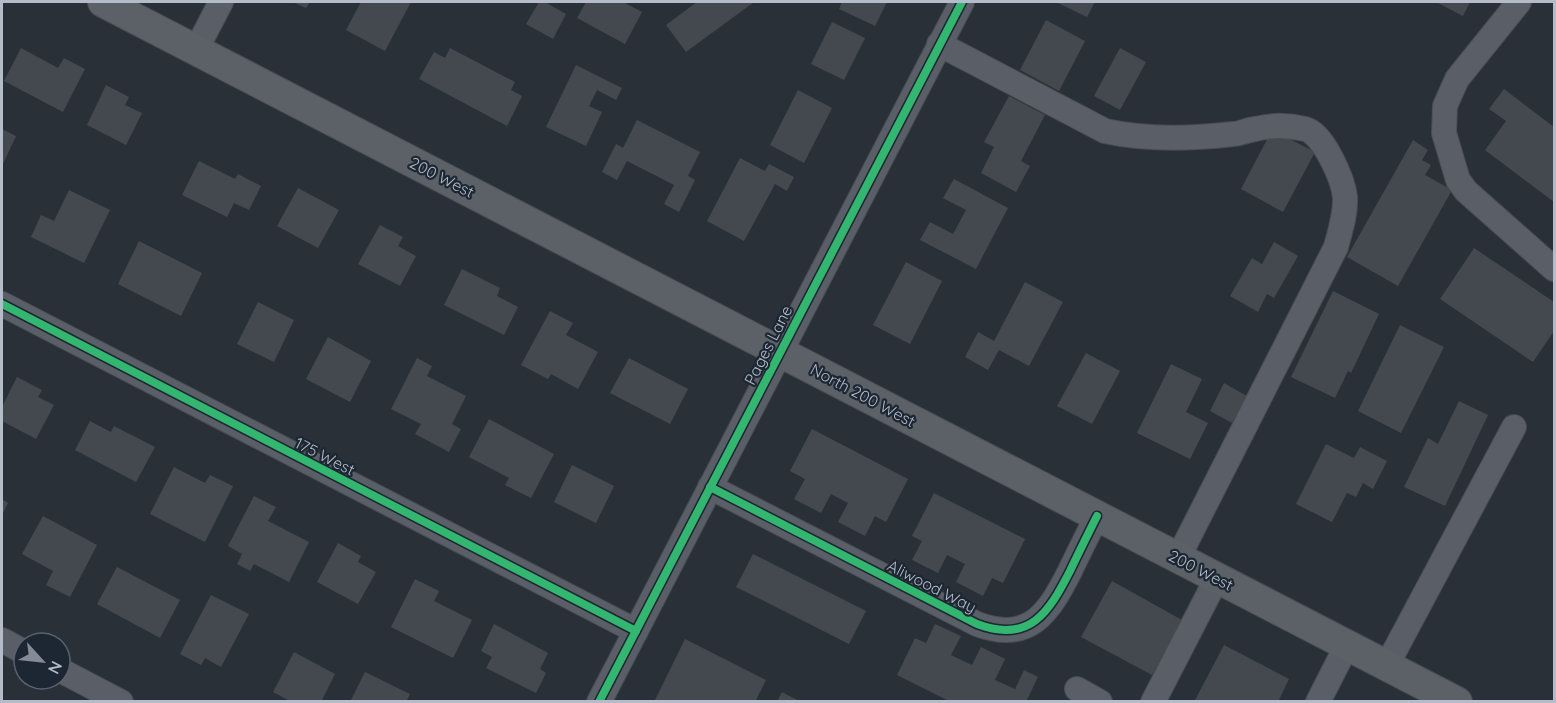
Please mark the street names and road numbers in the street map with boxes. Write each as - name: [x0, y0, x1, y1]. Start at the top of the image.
- street label: 200 West: [407, 152, 477, 202]
- street label: Pages Lane: [740, 302, 796, 388]
- street label: North 200 West: [807, 359, 919, 431]
- street label: 175 West: [292, 432, 358, 480]
- street label: 200 West: [1166, 545, 1236, 595]
- street label: Aliwood Way: [884, 555, 980, 617]

